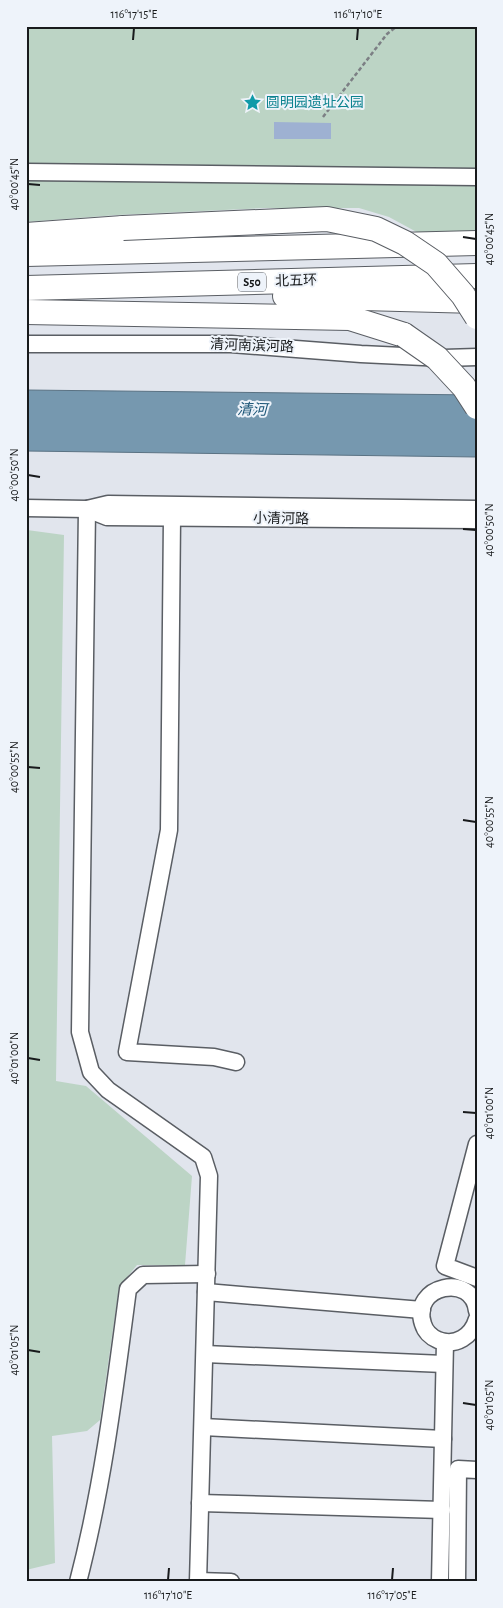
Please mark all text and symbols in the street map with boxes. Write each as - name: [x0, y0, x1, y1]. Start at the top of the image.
- text: 116°17'15"E: [111, 8, 158, 20]
- text: 116°17'10"E: [334, 8, 382, 20]
- place icon: 圆明园遗址公园: [242, 93, 262, 113]
- place label: 圆明园遗址公园: [266, 95, 364, 110]
- text: 40°00'45"N: [8, 158, 20, 210]
- text: 40°00'45"N: [483, 213, 495, 265]
- street label: 北五环: [275, 271, 317, 289]
- road number: S50: [238, 272, 266, 292]
- street label: 清河南滨河路: [210, 337, 294, 354]
- water label: 清河: [237, 401, 270, 418]
- text: 40°00'50"N: [8, 448, 20, 502]
- text: 40°00'50"N: [483, 503, 495, 557]
- street label: 小清河路: [253, 511, 309, 526]
- text: 40°00'55"N: [8, 741, 20, 793]
- text: 40°00'55"N: [483, 796, 495, 848]
- text: 40°01'00"N: [8, 1032, 20, 1084]
- text: 40°01'00"N: [483, 1087, 495, 1139]
- text: 40°01'05"N: [8, 1325, 20, 1376]
- text: 40°01'05"N: [483, 1380, 495, 1431]
- text: 116°17'10"E: [144, 1589, 192, 1601]
- text: 116°17'05"E: [367, 1589, 417, 1601]

